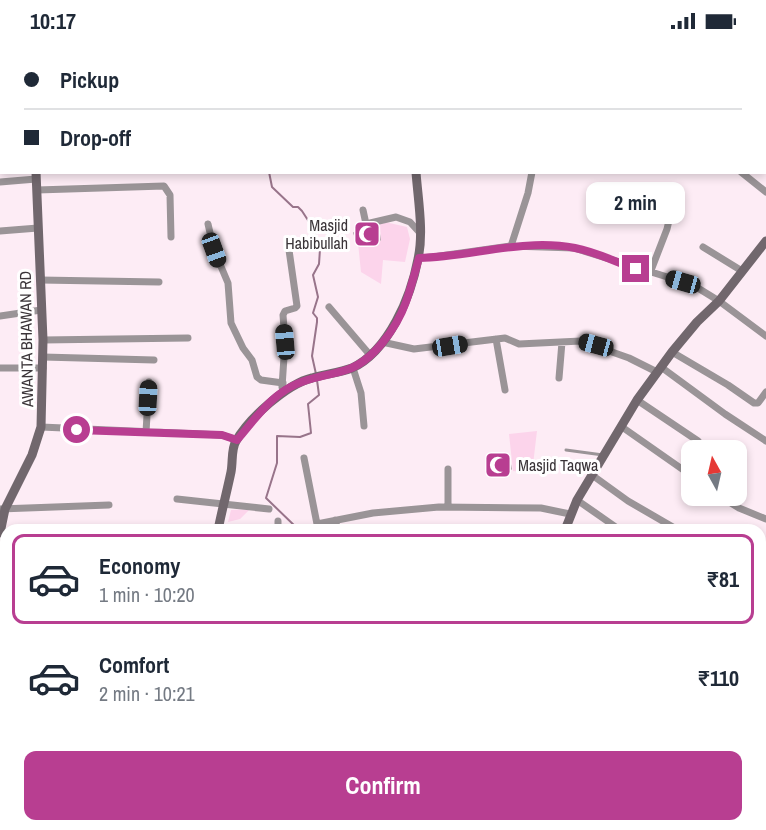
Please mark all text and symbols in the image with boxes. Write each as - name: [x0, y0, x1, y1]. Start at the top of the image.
- text: 10:17: [30, 6, 76, 36]
- text: Pickup: [60, 65, 119, 95]
- text: Drop-off: [60, 123, 131, 153]
- callout: 2 min: [586, 182, 686, 224]
- text: 2 min: [614, 189, 657, 216]
- place label: Masjid Habibullah: [285, 214, 348, 254]
- mosque icon: Masjid Habibullah: [352, 219, 382, 249]
- car: [199, 230, 229, 270]
- route end: [622, 255, 649, 282]
- car: [663, 268, 703, 296]
- street label: AWANTA BHAWAN RD: [14, 271, 38, 408]
- car: [274, 323, 296, 361]
- car: [576, 332, 616, 358]
- car: [431, 334, 469, 358]
- car: [138, 380, 158, 416]
- route start: [63, 416, 90, 443]
- north arrow: [681, 440, 747, 506]
- map controls: [681, 440, 747, 506]
- mosque icon: Masjid Taqwa: [483, 450, 513, 480]
- place label: Masjid Taqwa: [518, 454, 599, 476]
- text: Economy: [99, 551, 180, 581]
- icon: car: [27, 552, 81, 606]
- text: ₹81: [706, 564, 739, 594]
- text: 1 min · 10:20: [99, 581, 195, 608]
- text: Comfort: [99, 650, 169, 680]
- icon: car: [27, 651, 81, 705]
- text: ₹110: [697, 663, 739, 693]
- text: 2 min · 10:21: [99, 680, 195, 707]
- button: Confirm: [24, 751, 742, 820]

